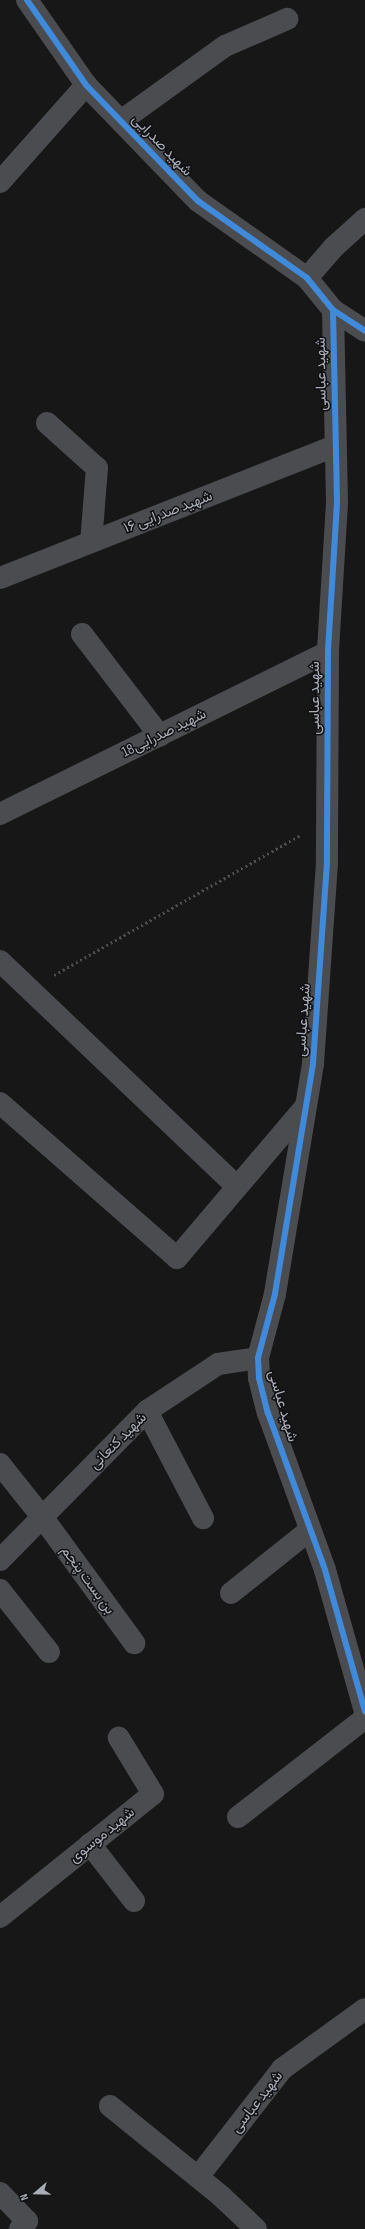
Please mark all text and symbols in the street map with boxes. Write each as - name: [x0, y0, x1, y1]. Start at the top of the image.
- street label: شهید صدرایی: [128, 110, 196, 180]
- street label: شهید عباسی: [311, 337, 331, 411]
- street label: شهید صدرایی ۱۶: [121, 487, 215, 537]
- street label: شهید عباسی: [306, 661, 324, 735]
- street label: شهید صدرایی18: [119, 705, 209, 761]
- street label: شهید عباسی: [291, 983, 315, 1057]
- street label: شهید عباسی: [264, 1368, 302, 1444]
- street label: شهید کنعانی: [86, 1409, 150, 1473]
- street label: بن بست پنجم: [57, 1542, 119, 1618]
- street label: شهید موسوی: [66, 1803, 138, 1867]
- street label: شهید عباسی: [227, 2067, 287, 2137]
- north arrow: [16, 2173, 56, 2213]
- text: N: [17, 2192, 31, 2202]

